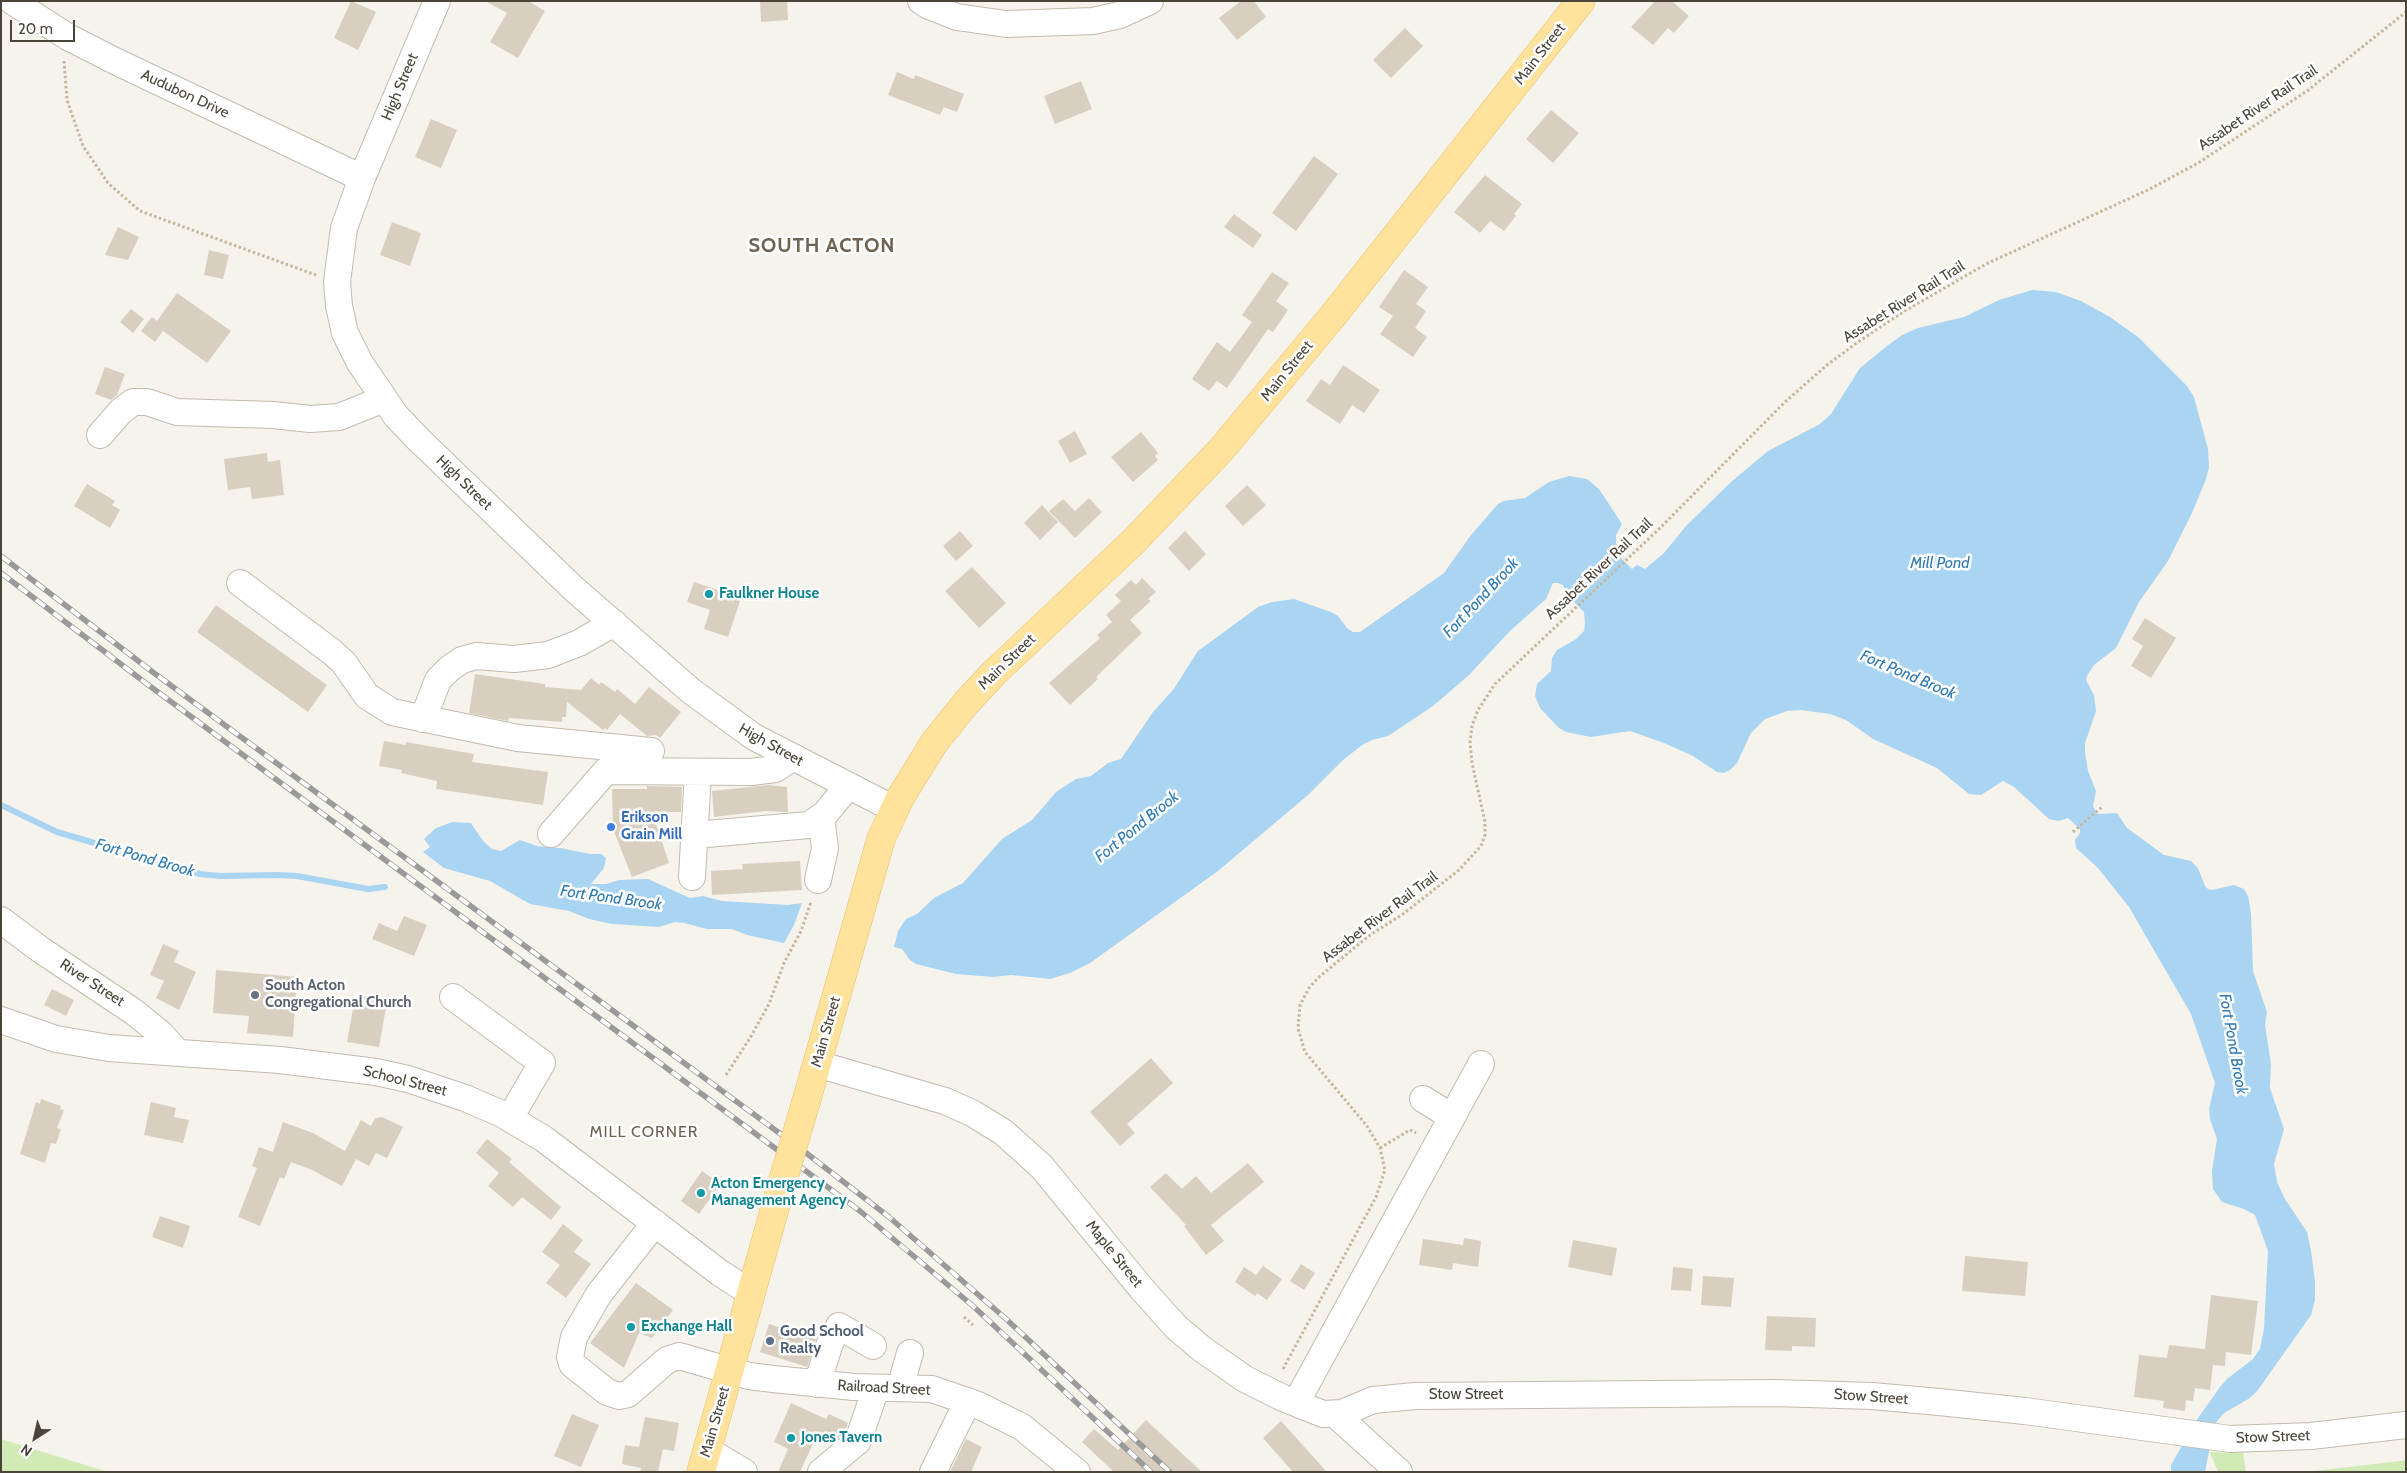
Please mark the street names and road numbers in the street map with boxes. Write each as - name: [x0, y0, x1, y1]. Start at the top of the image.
- street label: Main Street: [1511, 20, 1569, 88]
- street label: High Street: [378, 51, 422, 123]
- street label: Assabet River Rail Trail: [2195, 61, 2321, 155]
- street label: Audubon Drive: [138, 66, 232, 122]
- street label: Assabet River Rail Trail: [1840, 257, 1968, 347]
- street label: Main Street: [1257, 337, 1317, 405]
- street label: High Street: [432, 452, 496, 514]
- street label: Assabet River Rail Trail: [1542, 515, 1656, 623]
- street label: Main Street: [975, 630, 1039, 694]
- street label: High Street: [736, 720, 806, 770]
- street label: Assabet River Rail Trail: [1319, 868, 1441, 966]
- street label: River Street: [56, 955, 128, 1011]
- street label: Main Street: [807, 995, 845, 1069]
- street label: School Street: [361, 1062, 449, 1100]
- street label: Maple Street: [1082, 1217, 1146, 1291]
- street label: Railroad Street: [837, 1377, 931, 1399]
- street label: Main Street: [696, 1385, 734, 1459]
- street label: Stow Street: [1833, 1385, 1909, 1409]
- street label: Stow Street: [1429, 1386, 1503, 1404]
- street label: Stow Street: [2235, 1427, 2311, 1447]

